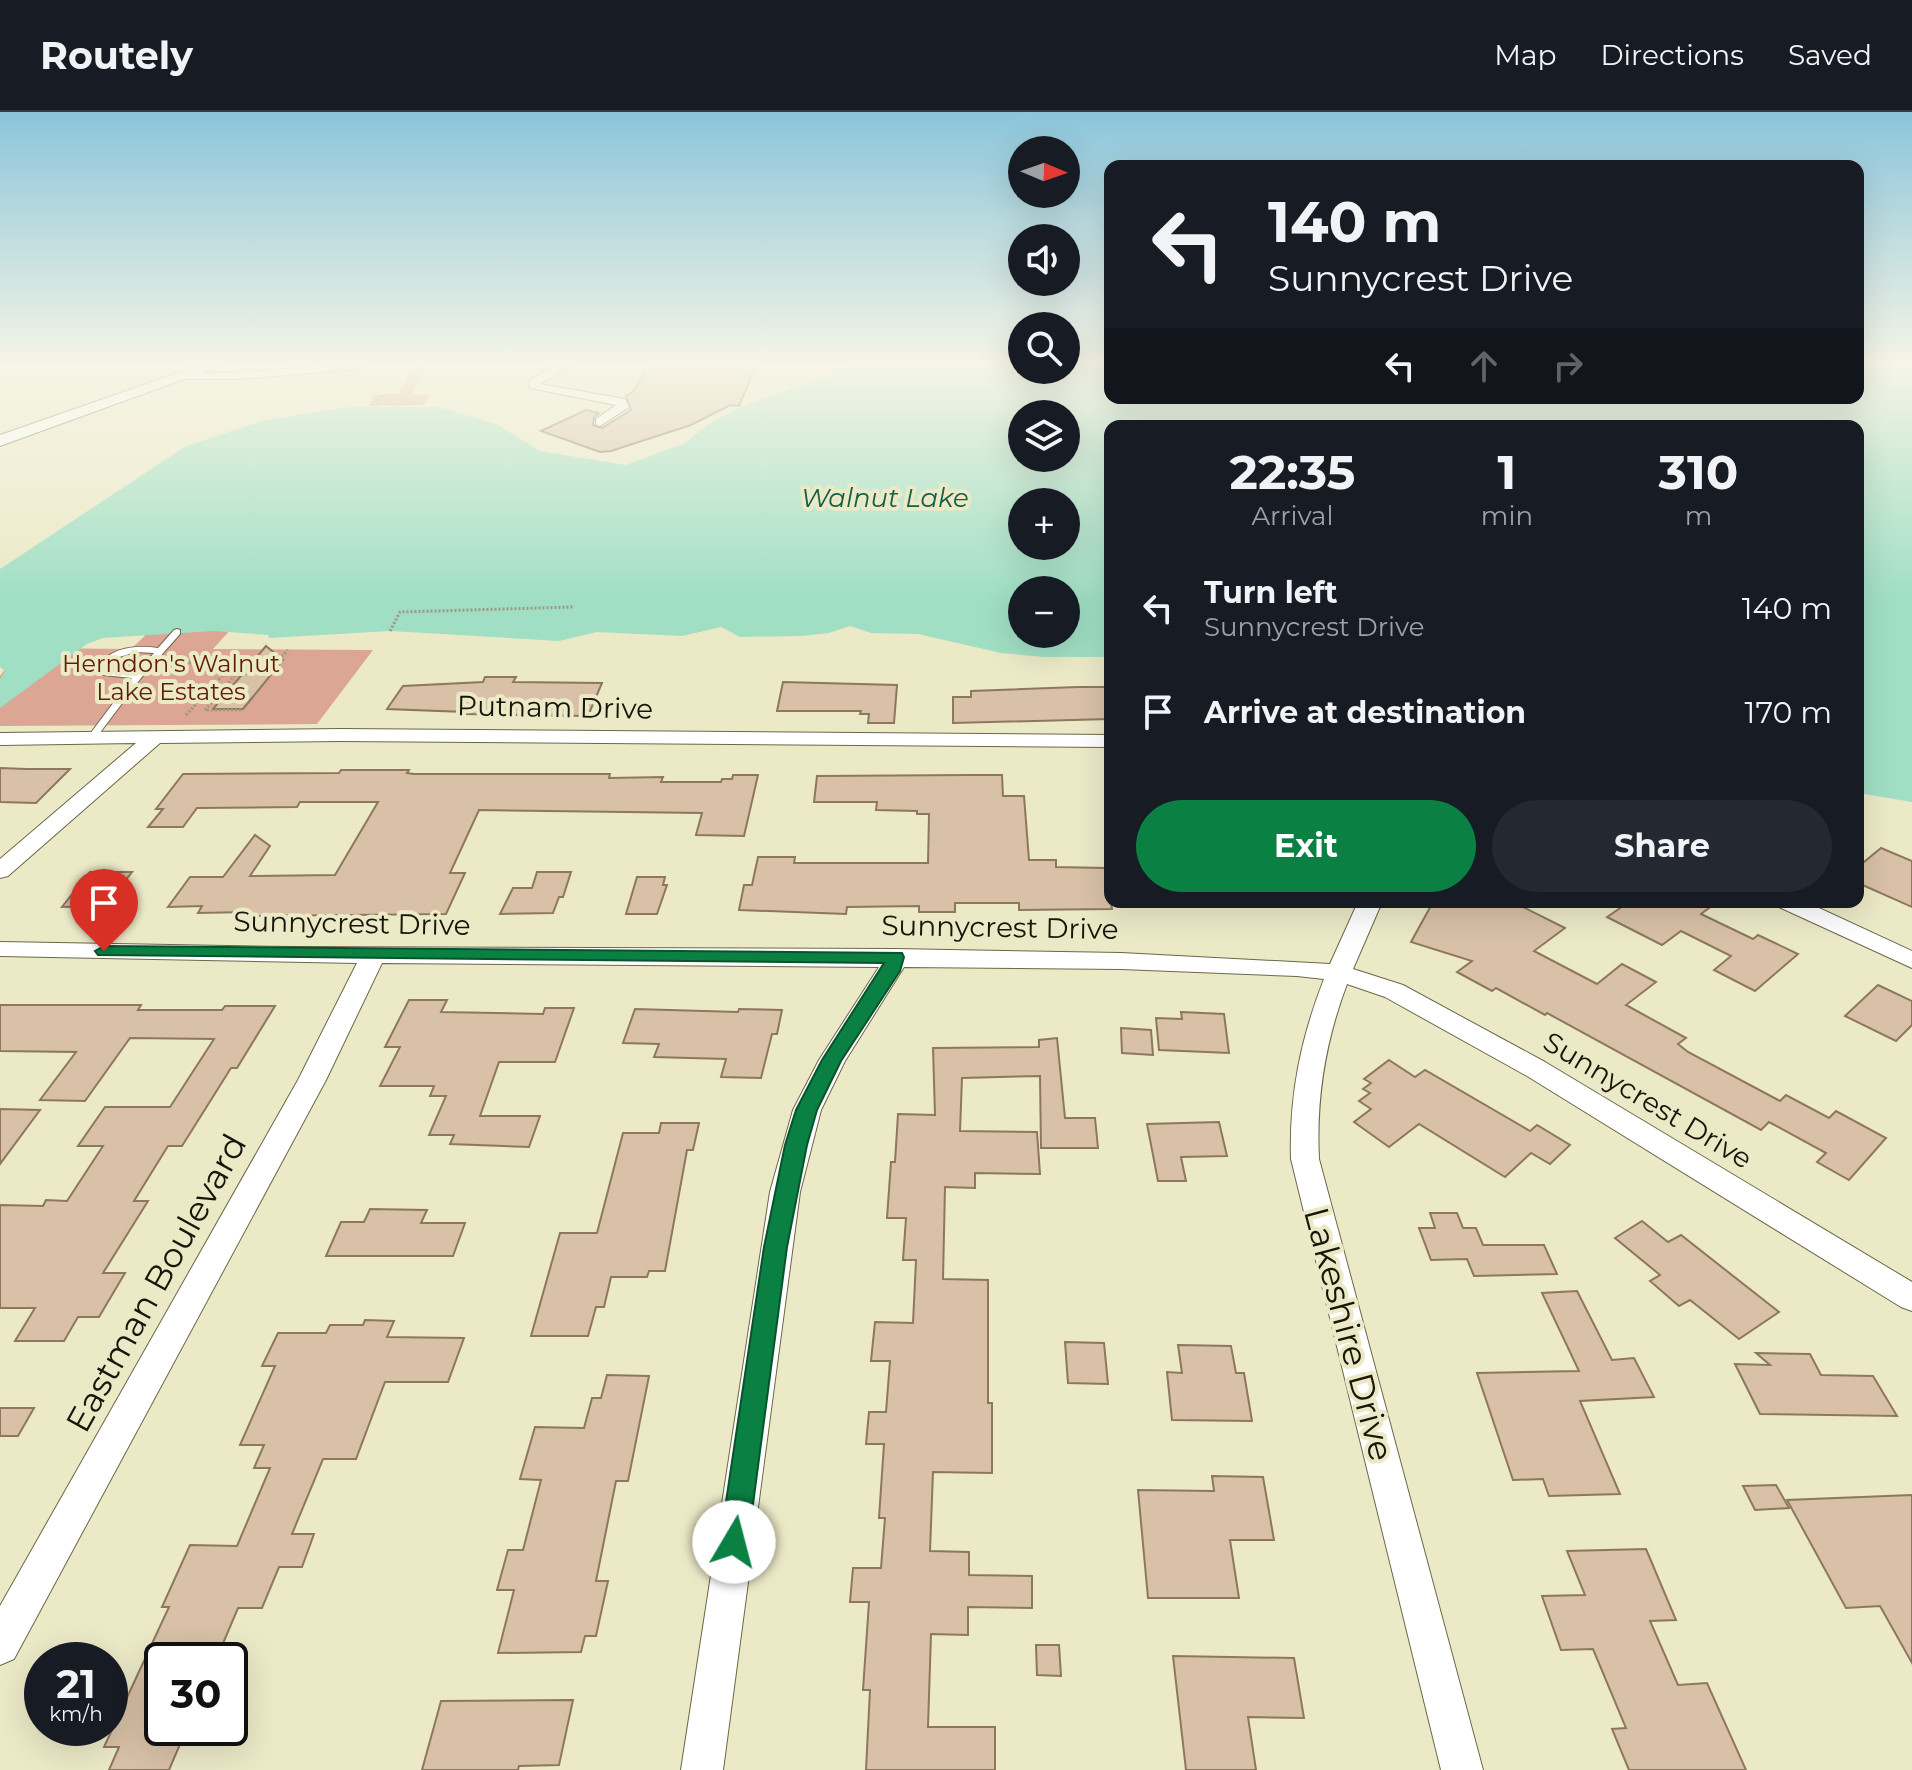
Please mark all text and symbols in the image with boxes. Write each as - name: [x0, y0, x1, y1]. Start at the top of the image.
- text: Routely: [40, 32, 193, 79]
- text: Map: [1494, 38, 1556, 72]
- text: Directions: [1600, 38, 1744, 72]
- text: Saved: [1788, 38, 1872, 72]
- north arrow: [1008, 136, 1080, 208]
- map controls: [1008, 136, 1080, 648]
- text: 140 m: [1268, 188, 1441, 256]
- icon: left: [1136, 192, 1240, 296]
- button: sound: [1008, 224, 1080, 296]
- text: Sunnycrest Drive: [1268, 256, 1573, 300]
- button: search: [1008, 312, 1080, 384]
- icon: left: [1378, 344, 1422, 388]
- icon: ahead: [1462, 344, 1506, 388]
- icon: right: [1546, 344, 1590, 388]
- button: layers: [1008, 400, 1080, 472]
- text: 22:35: [1230, 443, 1355, 501]
- text: 1: [1498, 443, 1516, 501]
- text: 310: [1659, 443, 1738, 501]
- water label: Walnut Lake: [801, 482, 969, 514]
- button: +: [1008, 488, 1080, 560]
- text: Arrival: [1251, 500, 1333, 532]
- text: min: [1481, 500, 1533, 532]
- text: m: [1685, 500, 1712, 532]
- text: Turn left: [1204, 574, 1337, 611]
- button: −: [1008, 576, 1080, 648]
- icon: left: [1136, 586, 1180, 630]
- text: 140 m: [1742, 590, 1832, 627]
- text: Sunnycrest Drive: [1204, 611, 1424, 643]
- park label: Herndon's Walnut Lake Estates: [62, 649, 280, 706]
- street label: Putnam Drive: [457, 688, 653, 726]
- icon: arrive: [1136, 690, 1180, 734]
- text: Arrive at destination: [1204, 694, 1526, 731]
- text: 170 m: [1745, 694, 1832, 731]
- button: Exit: [1136, 800, 1476, 892]
- button: Share: [1492, 800, 1832, 892]
- pin: [70, 869, 138, 951]
- icon: arrive: [82, 881, 126, 925]
- street label: Sunnycrest Drive: [233, 904, 471, 942]
- street label: Sunnycrest Drive: [881, 908, 1119, 946]
- street label: Sunnycrest Drive: [1538, 1024, 1758, 1176]
- street label: Eastman Boulevard: [57, 1127, 255, 1439]
- street label: Lakeshire Drive: [1295, 1203, 1403, 1465]
- position arrow: [692, 1500, 776, 1584]
- speed limit sign: 30: [144, 1642, 248, 1746]
- text: 21: [56, 1659, 96, 1708]
- text: km/h: [49, 1702, 103, 1726]

